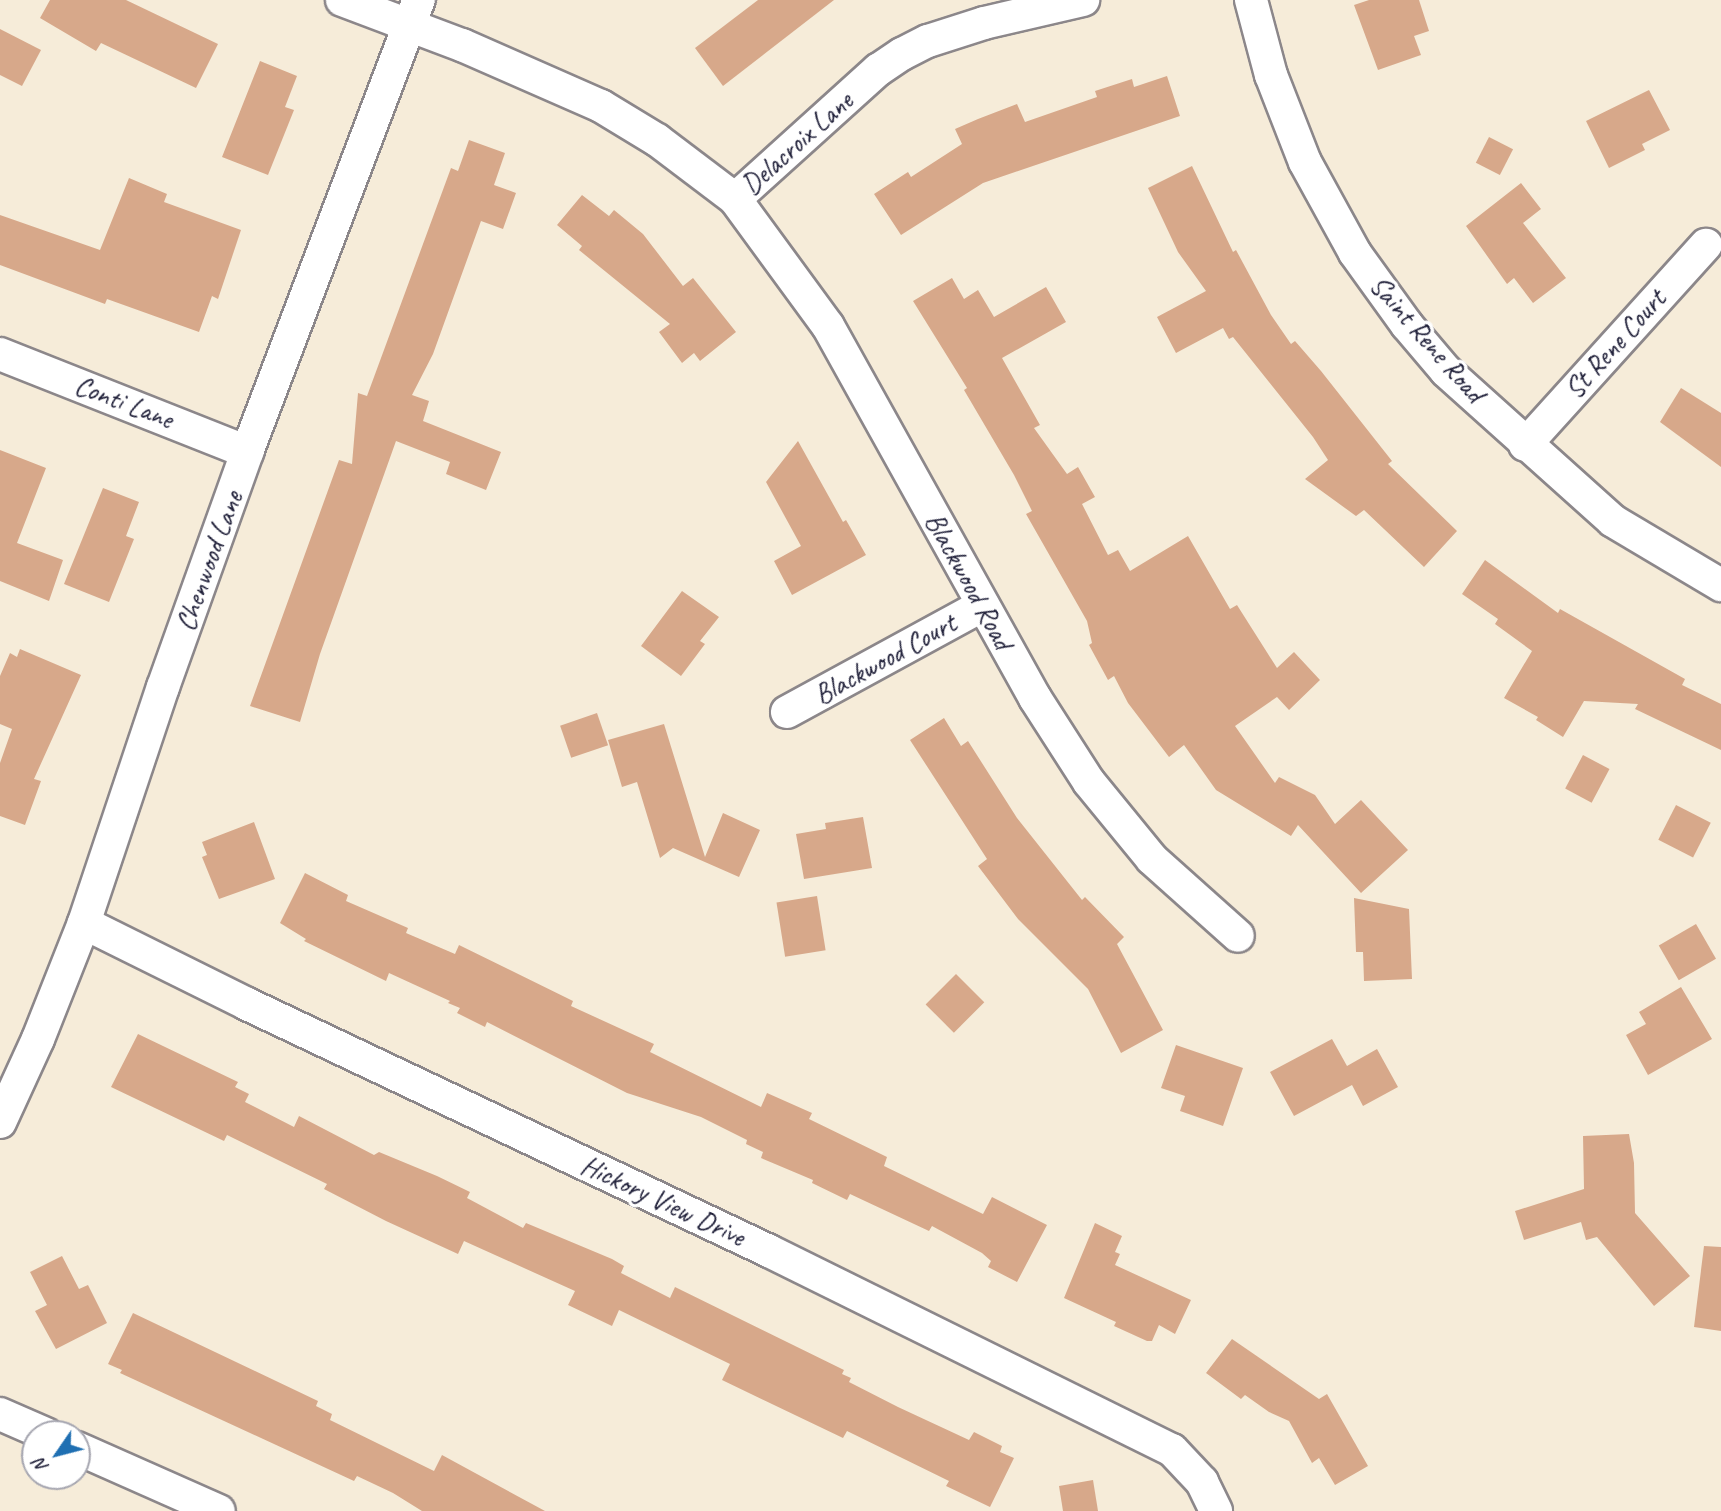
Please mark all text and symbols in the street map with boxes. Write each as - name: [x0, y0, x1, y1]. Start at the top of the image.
- street label: Delacroix Lane: [734, 84, 860, 202]
- street label: Saint Rene Road: [1362, 268, 1492, 410]
- street label: St Rene Court: [1557, 282, 1673, 406]
- street label: Conti Lane: [70, 368, 178, 436]
- street label: Chenwood Lane: [168, 487, 250, 635]
- street label: Blackwood Road: [918, 507, 1020, 655]
- street label: Blackwood Court: [808, 606, 962, 712]
- street label: Hickory View Drive: [576, 1148, 750, 1254]
- north arrow: [21, 1420, 91, 1490]
- text: N: [27, 1454, 54, 1478]

